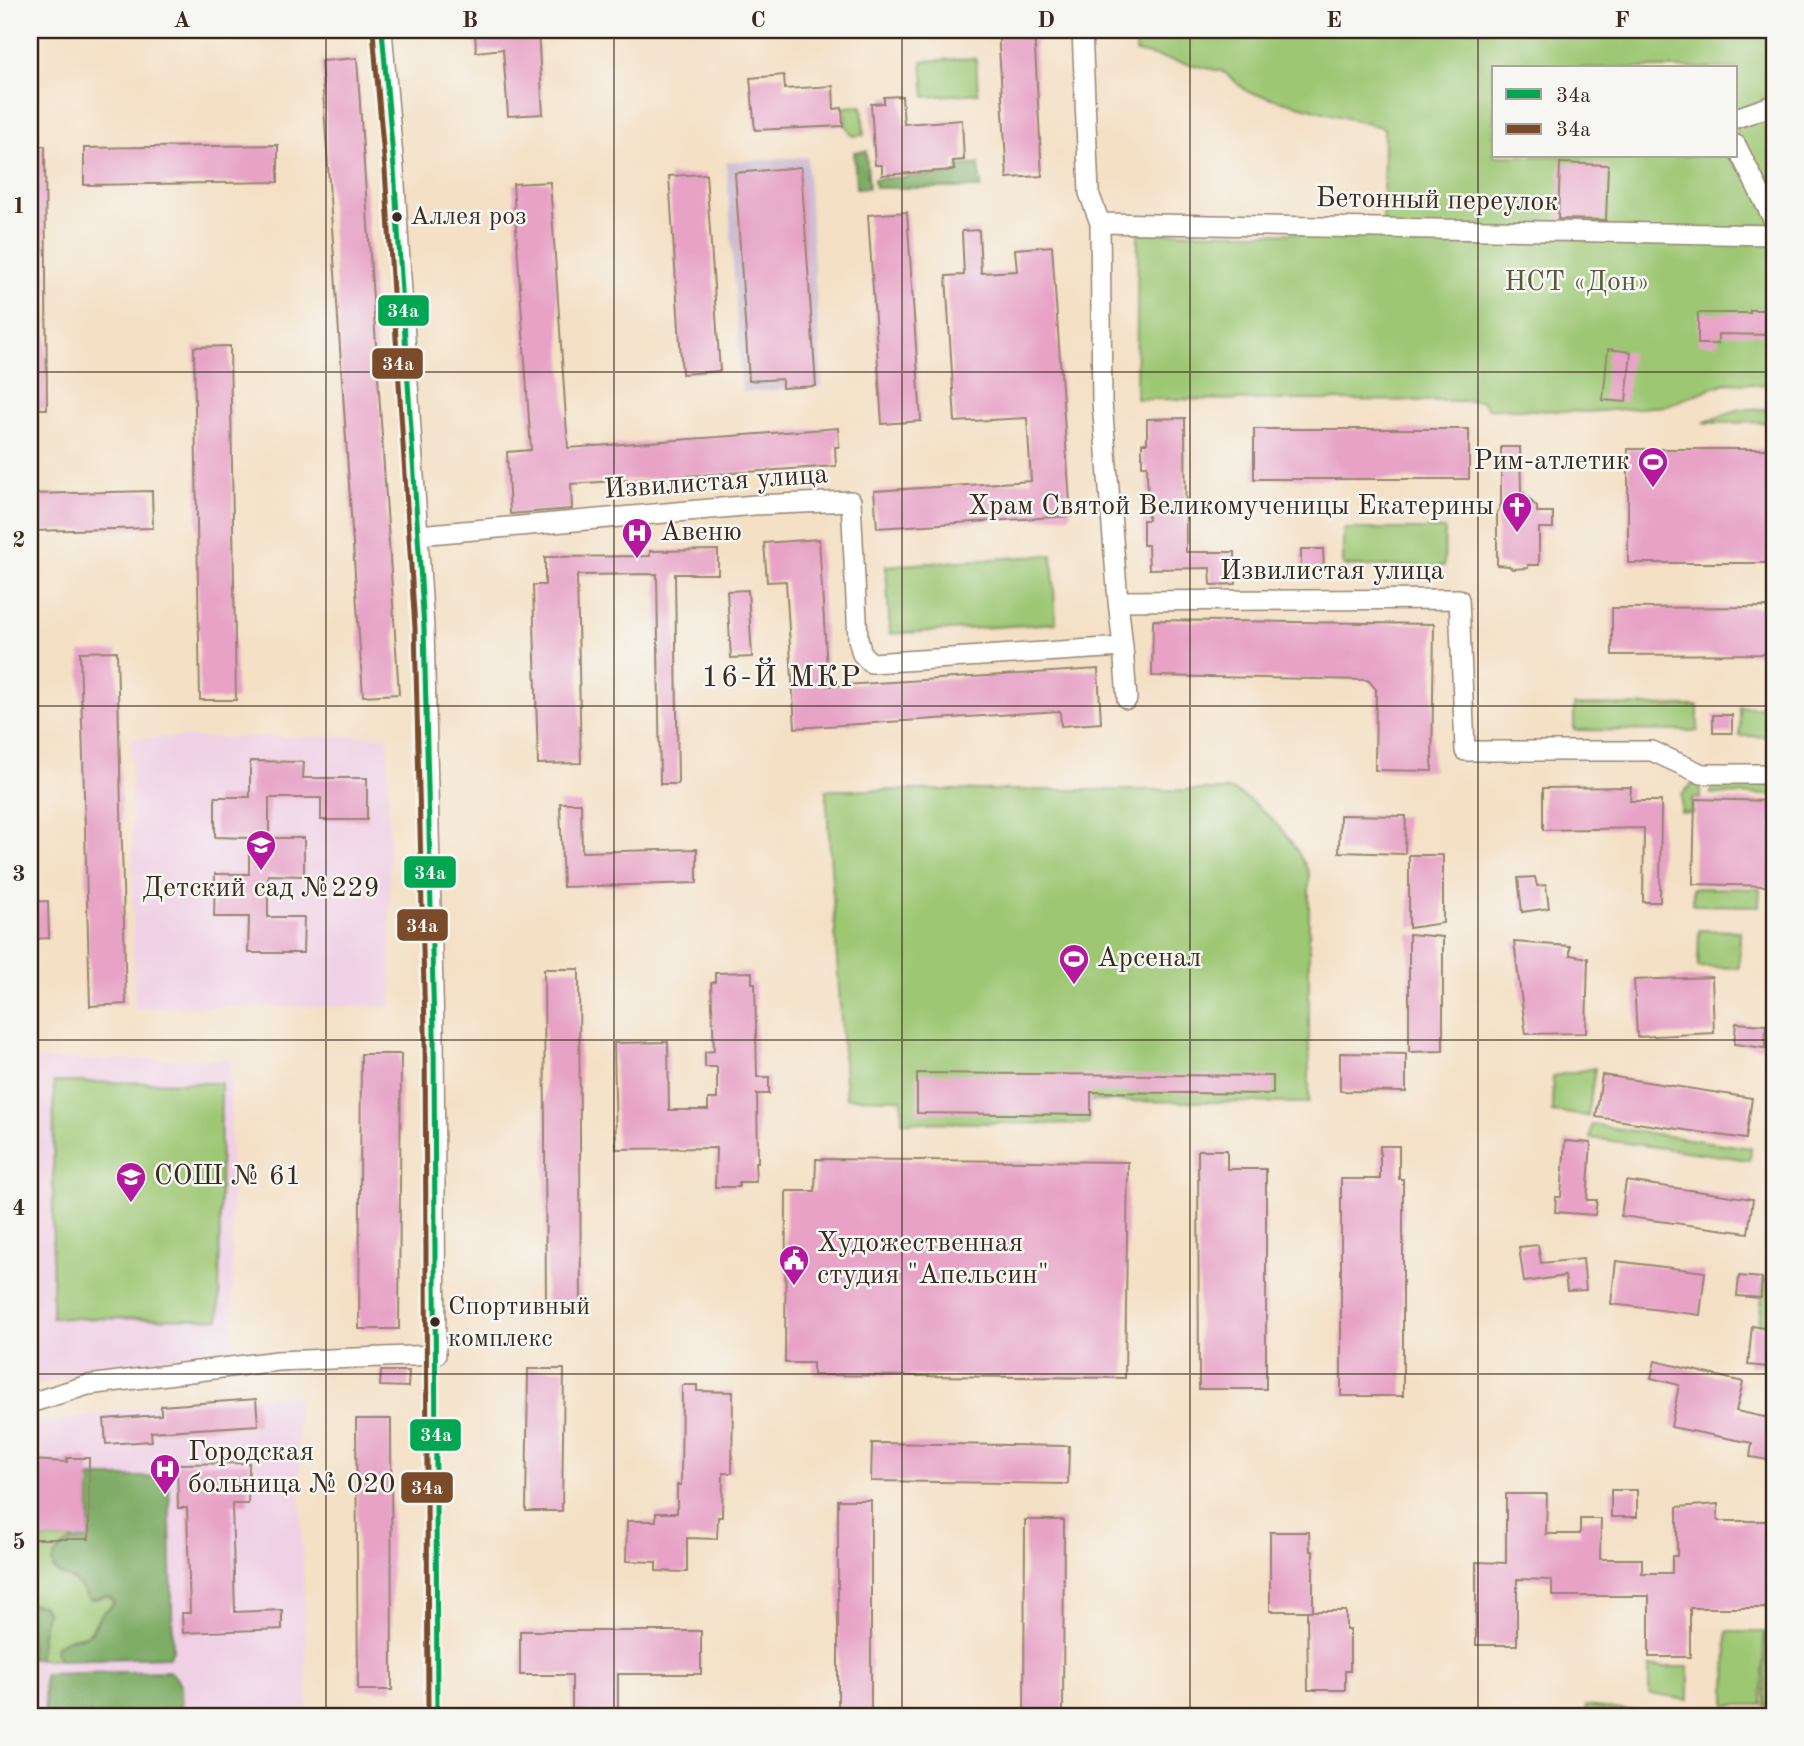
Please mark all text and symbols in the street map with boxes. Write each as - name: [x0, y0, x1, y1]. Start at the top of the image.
- text: A: [173, 9, 191, 32]
- text: B: [462, 9, 478, 32]
- text: C: [750, 9, 766, 32]
- text: D: [1037, 9, 1055, 32]
- text: E: [1326, 9, 1342, 32]
- text: F: [1614, 9, 1630, 32]
- legend: [1492, 66, 1738, 158]
- text: 34а: [1556, 86, 1591, 107]
- text: 34a: [1556, 120, 1591, 141]
- street label: Бетонный переулок: [1315, 185, 1559, 217]
- text: 1: [12, 195, 26, 218]
- place label: Аллея роз: [410, 204, 526, 230]
- marker: Аллея роз: [390, 210, 404, 224]
- park label: НСТ «Дон»: [1504, 269, 1650, 297]
- line badge: 34а: [377, 294, 430, 327]
- text: 34а: [387, 303, 419, 322]
- line badge: 34a: [371, 347, 424, 380]
- text: 34a: [382, 356, 414, 375]
- sports icon: Рим-атлетик: [1636, 445, 1670, 489]
- place label: Рим-атлетик: [1473, 448, 1630, 476]
- street label: Извилистая улица: [603, 461, 829, 505]
- church icon: Храм Святой Великомученицы Екатерины: [1500, 490, 1534, 534]
- place label: Храм Святой Великомученицы Екатерины: [968, 493, 1494, 521]
- hospital icon: Авеню: [620, 516, 654, 560]
- place label: Авеню: [660, 519, 742, 547]
- text: 2: [12, 529, 26, 552]
- street label: Извилистая улица: [1220, 558, 1444, 586]
- district label: 16-Й МКР: [702, 657, 862, 693]
- school or university icon: Детский сад №229: [244, 828, 278, 872]
- line badge: 34а: [403, 855, 457, 889]
- text: 3: [12, 863, 26, 886]
- text: 34а: [414, 865, 446, 884]
- place label: Детский сад №229: [142, 875, 380, 903]
- line badge: 34a: [396, 908, 449, 942]
- text: 34a: [406, 918, 438, 937]
- sports icon: Арсенал: [1057, 942, 1091, 986]
- place label: Арсенал: [1097, 945, 1201, 973]
- school or university icon: СОШ № 61: [114, 1160, 148, 1204]
- place label: СОШ № 61: [154, 1163, 301, 1191]
- text: 4: [12, 1197, 26, 1220]
- place label: Художественная студия "Апельсин": [817, 1230, 1049, 1290]
- public building icon: Художественная студия "Апельсин": [777, 1243, 811, 1287]
- place label: Спортивный комплекс: [448, 1294, 590, 1352]
- marker: Спортивный комплекс: [428, 1315, 442, 1329]
- line badge: 34а: [409, 1418, 462, 1452]
- text: 34а: [420, 1427, 452, 1446]
- place label: Городская больница № 020: [188, 1439, 395, 1499]
- hospital icon: Городская больница № 020: [148, 1452, 182, 1496]
- line badge: 34a: [400, 1471, 454, 1504]
- text: 34a: [411, 1480, 443, 1499]
- text: 5: [12, 1531, 26, 1554]

